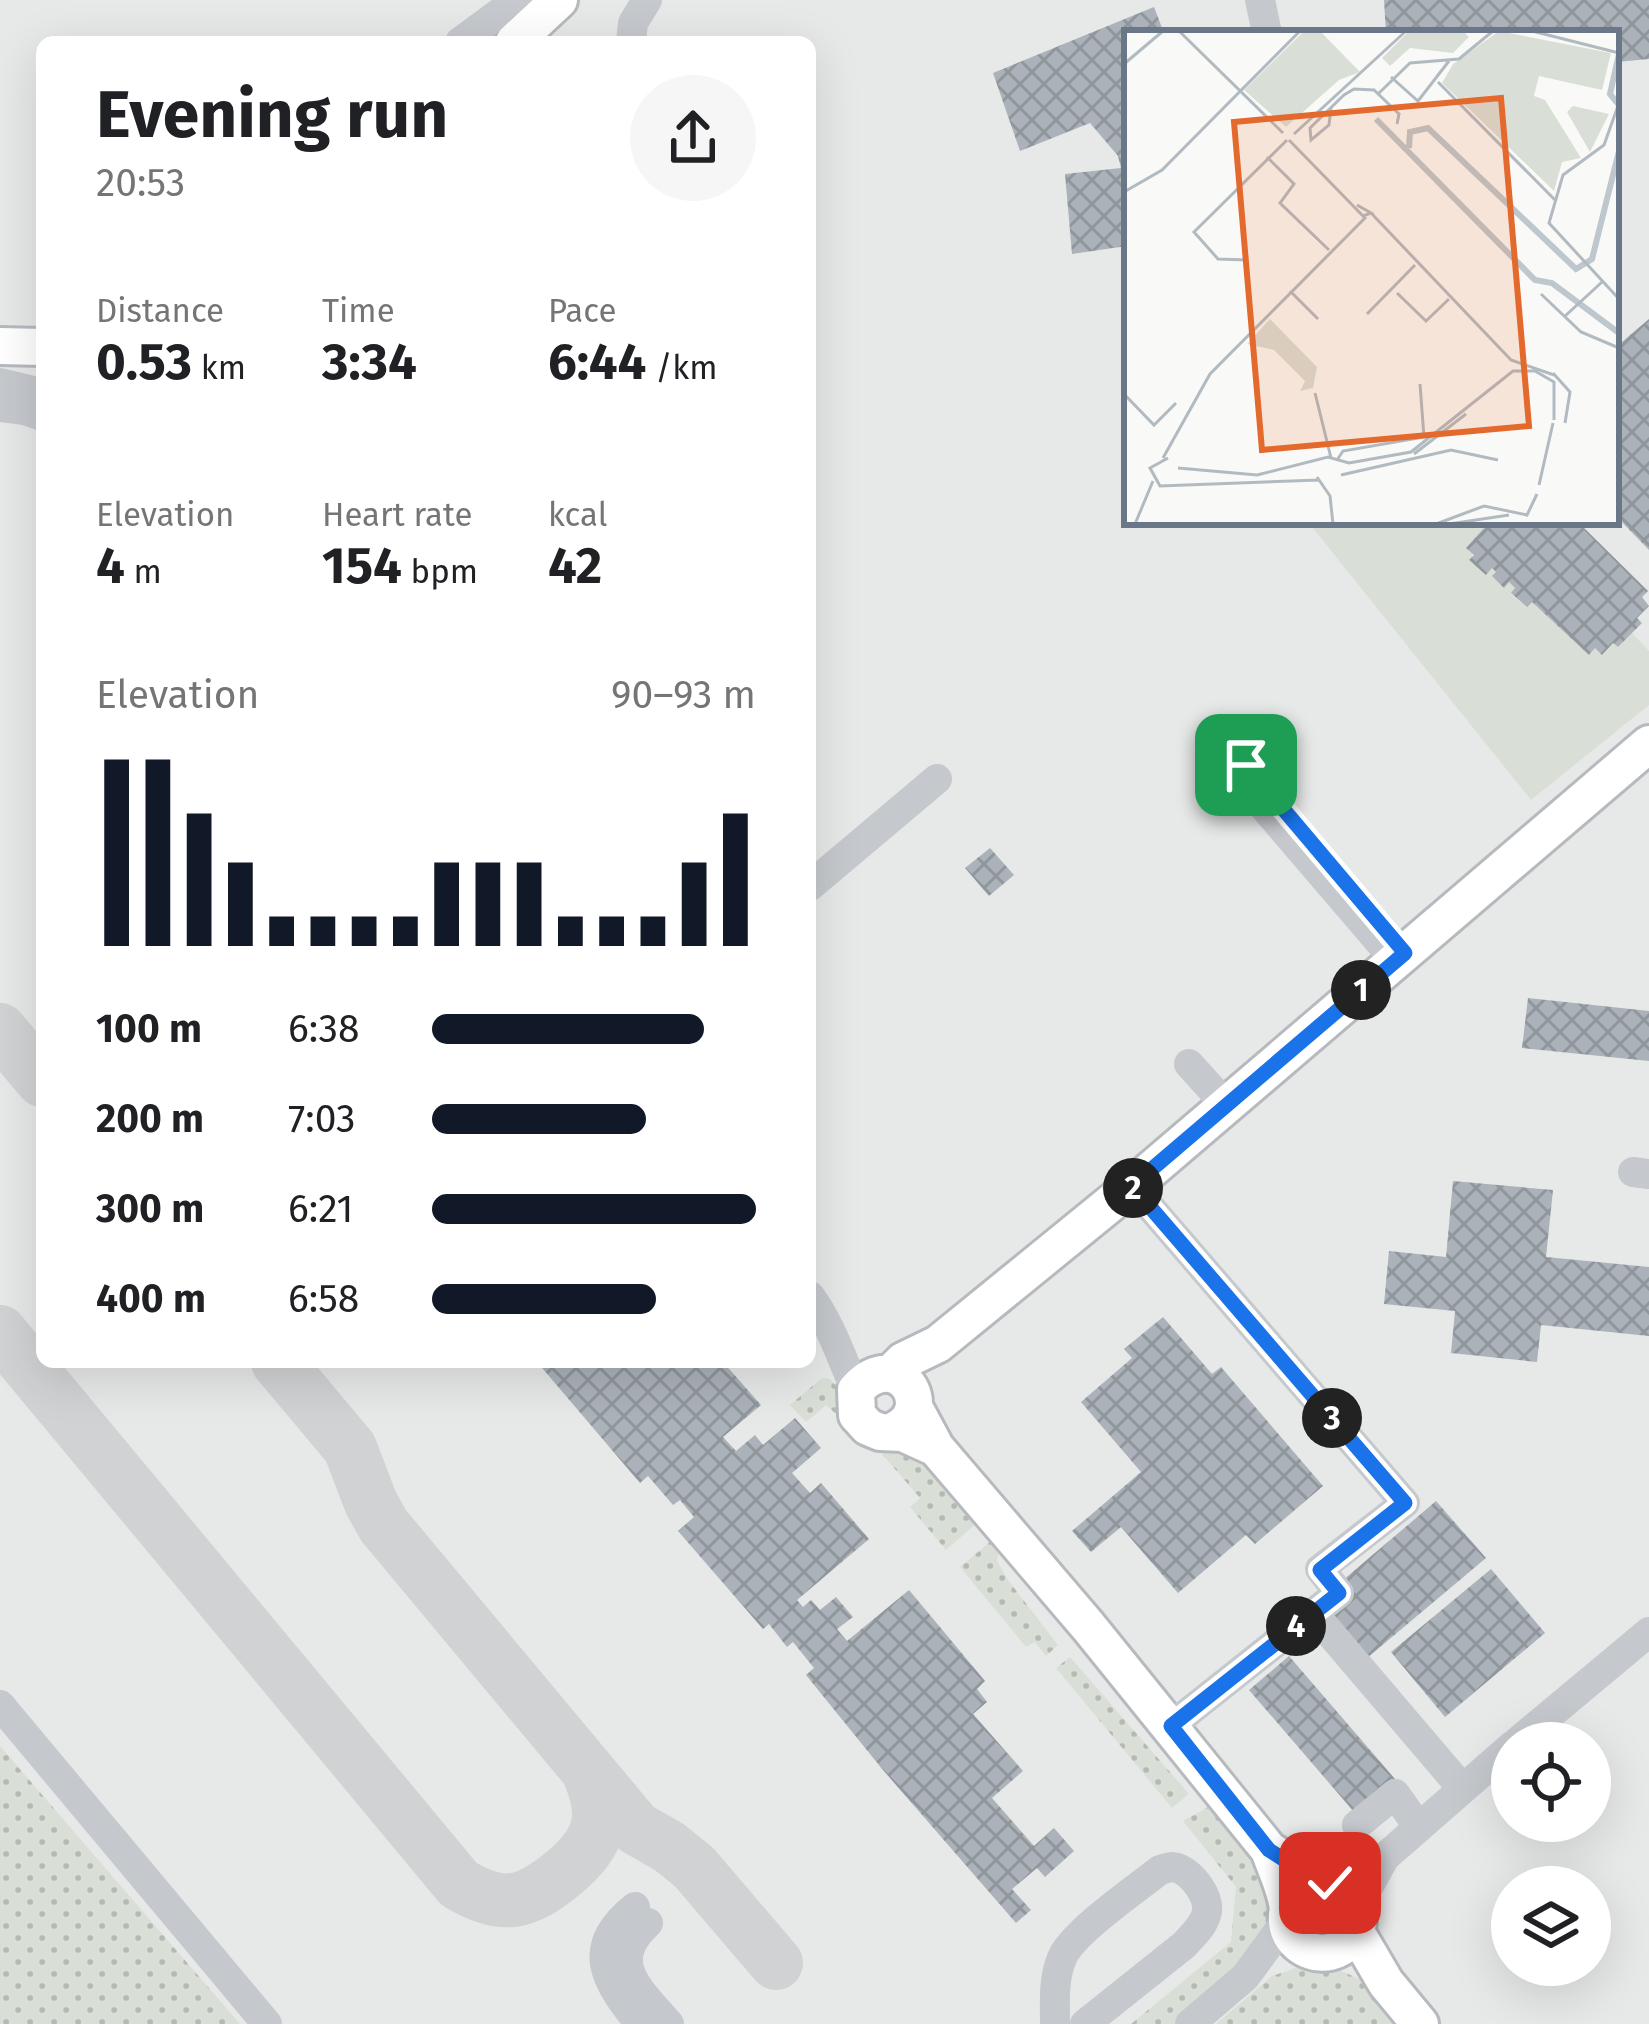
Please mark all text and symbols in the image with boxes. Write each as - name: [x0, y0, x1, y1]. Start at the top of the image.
- inset map: [1124, 30, 1619, 525]
- text: Evening run: [96, 75, 448, 154]
- button: share: [630, 75, 756, 201]
- text: 20:53: [96, 160, 185, 206]
- text: Distance: [96, 291, 224, 331]
- text: Time: [322, 291, 395, 331]
- text: Pace: [548, 291, 616, 331]
- text: 0.53: [96, 331, 192, 393]
- text: 3:34: [322, 331, 417, 393]
- text: 6:44: [548, 331, 646, 393]
- text: km: [192, 348, 246, 388]
- text: /km: [646, 348, 717, 388]
- text: Elevation: [96, 495, 234, 535]
- text: Heart rate: [322, 495, 472, 535]
- text: kcal: [548, 495, 607, 535]
- text: 4: [96, 535, 125, 597]
- text: 154: [322, 535, 402, 597]
- text: 42: [548, 535, 602, 597]
- text: m: [125, 552, 162, 592]
- text: bpm: [402, 552, 478, 592]
- text: Elevation: [96, 672, 259, 718]
- text: 90–93 m: [611, 672, 756, 718]
- pin: [1195, 714, 1297, 816]
- icon: arrive: [1213, 732, 1279, 798]
- pin: 1: [1331, 960, 1391, 1020]
- text: 1: [1353, 970, 1369, 1010]
- text: 100 m: [96, 1006, 202, 1052]
- text: 6:38: [288, 1006, 359, 1052]
- text: 200 m: [96, 1096, 204, 1142]
- text: 7:03: [288, 1096, 356, 1142]
- pin: 2: [1103, 1158, 1163, 1218]
- text: 2: [1124, 1168, 1142, 1208]
- text: 300 m: [96, 1186, 204, 1232]
- text: 6:21: [288, 1186, 353, 1232]
- text: 400 m: [96, 1276, 206, 1322]
- text: 6:58: [288, 1276, 359, 1322]
- pin: 3: [1302, 1388, 1362, 1448]
- text: 3: [1323, 1398, 1341, 1438]
- pin: 4: [1266, 1596, 1326, 1656]
- text: 4: [1287, 1606, 1305, 1646]
- map controls: [1491, 1722, 1611, 1986]
- button: locate: [1491, 1722, 1611, 1842]
- pin: [1279, 1832, 1381, 1934]
- icon: check: [1297, 1850, 1363, 1916]
- button: layers: [1491, 1866, 1611, 1986]

